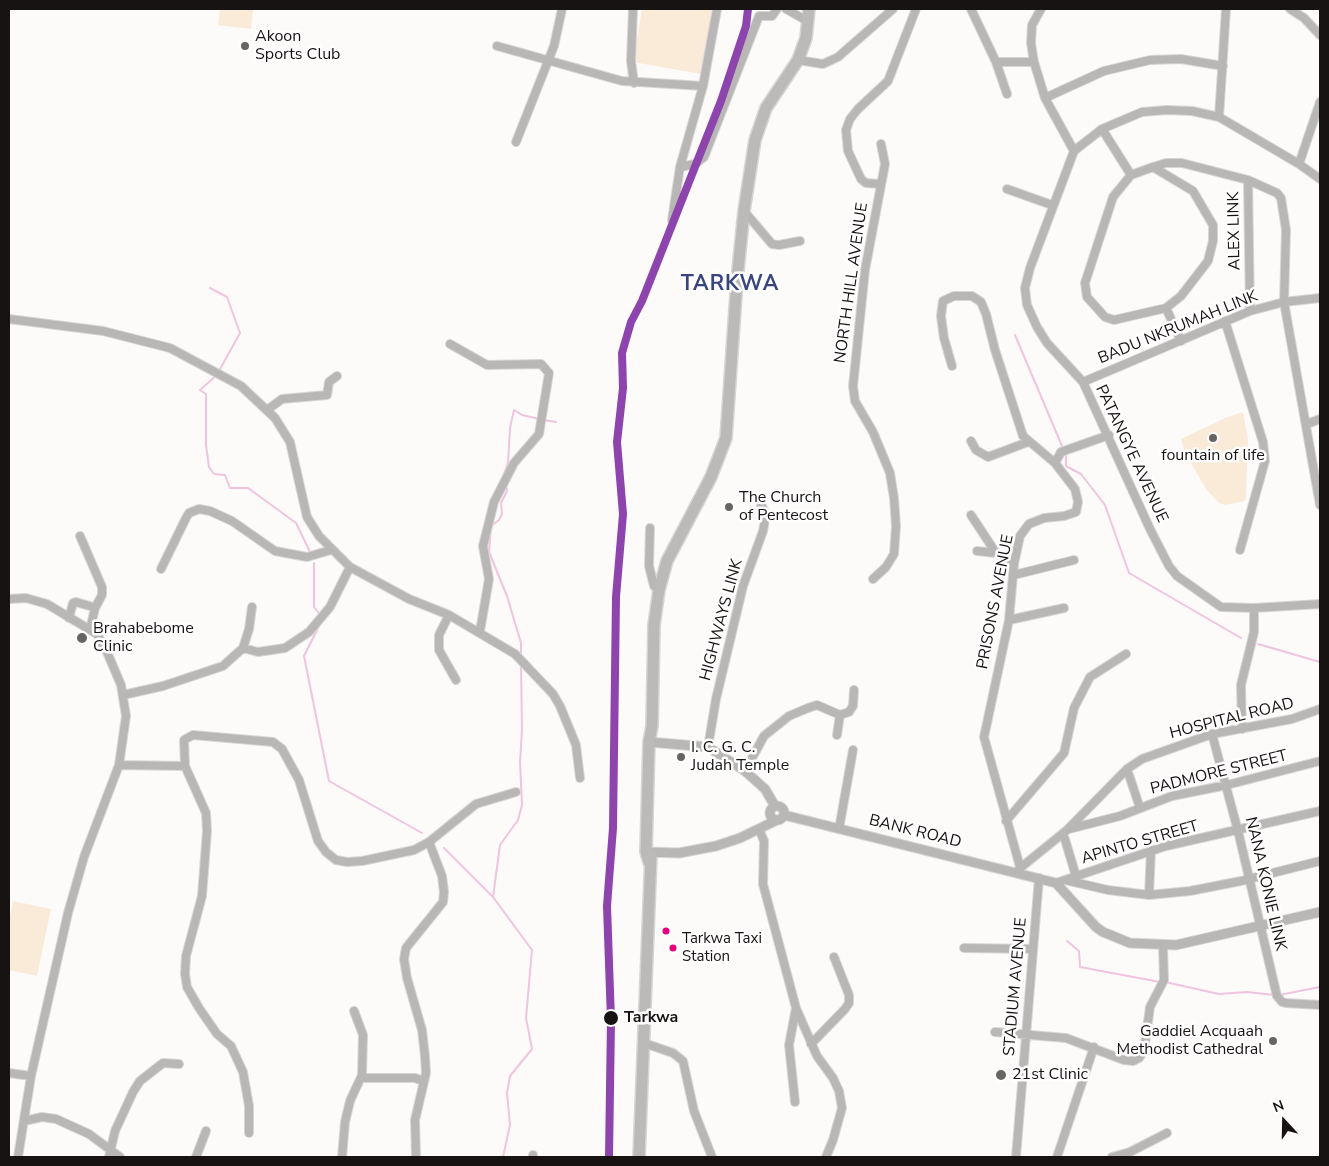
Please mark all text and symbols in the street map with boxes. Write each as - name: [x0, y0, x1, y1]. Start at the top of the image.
- place label: Akoon Sports Club: [255, 27, 340, 65]
- marker: Akoon Sports Club: [239, 40, 251, 52]
- street label: ALEX LINK: [1225, 191, 1245, 271]
- street label: NORTH HILL AVENUE: [831, 201, 873, 365]
- district label: TARKWA: [680, 272, 780, 298]
- street label: BADU NKRUMAH LINK: [1095, 287, 1261, 369]
- street label: PATANGYE AVENUE: [1091, 382, 1171, 526]
- marker: fountain of life: [1207, 432, 1219, 444]
- place label: fountain of life: [1161, 446, 1265, 466]
- place label: The Church of Pentecost: [739, 488, 828, 526]
- marker: The Church of Pentecost: [723, 501, 735, 513]
- street label: PRISONS AVENUE: [974, 533, 1018, 671]
- street label: HIGHWAYS LINK: [697, 557, 747, 683]
- place label: Brahabebome Clinic: [93, 619, 194, 657]
- marker: Brahabebome Clinic: [75, 631, 89, 645]
- street label: HOSPITAL ROAD: [1168, 694, 1296, 744]
- place label: I. C. G. C. Judah Temple: [691, 738, 789, 776]
- street label: PADMORE STREET: [1148, 747, 1290, 799]
- marker: I. C. G. C. Judah Temple: [675, 751, 687, 763]
- street label: BANK ROAD: [867, 811, 963, 853]
- street label: NANA KONIE LINK: [1240, 815, 1290, 953]
- street label: APINTO STREET: [1079, 817, 1201, 869]
- street label: STADIUM AVENUE: [1000, 917, 1032, 1057]
- unlabelled marker: [661, 926, 671, 936]
- place label: Tarkwa Taxi Station: [682, 930, 762, 965]
- marker: Tarkwa Taxi Station: [668, 943, 678, 953]
- place label: Tarkwa: [624, 1008, 678, 1028]
- marker: Tarkwa: [602, 1009, 620, 1027]
- place label: Gaddiel Acquaah Methodist Cathedral: [1116, 1022, 1263, 1060]
- marker: Gaddiel Acquaah Methodist Cathedral: [1267, 1035, 1279, 1047]
- place label: 21st Clinic: [1012, 1065, 1088, 1085]
- marker: 21st Clinic: [994, 1068, 1008, 1082]
- north arrow: [1259, 1096, 1309, 1146]
- text: N: [1270, 1096, 1287, 1117]

